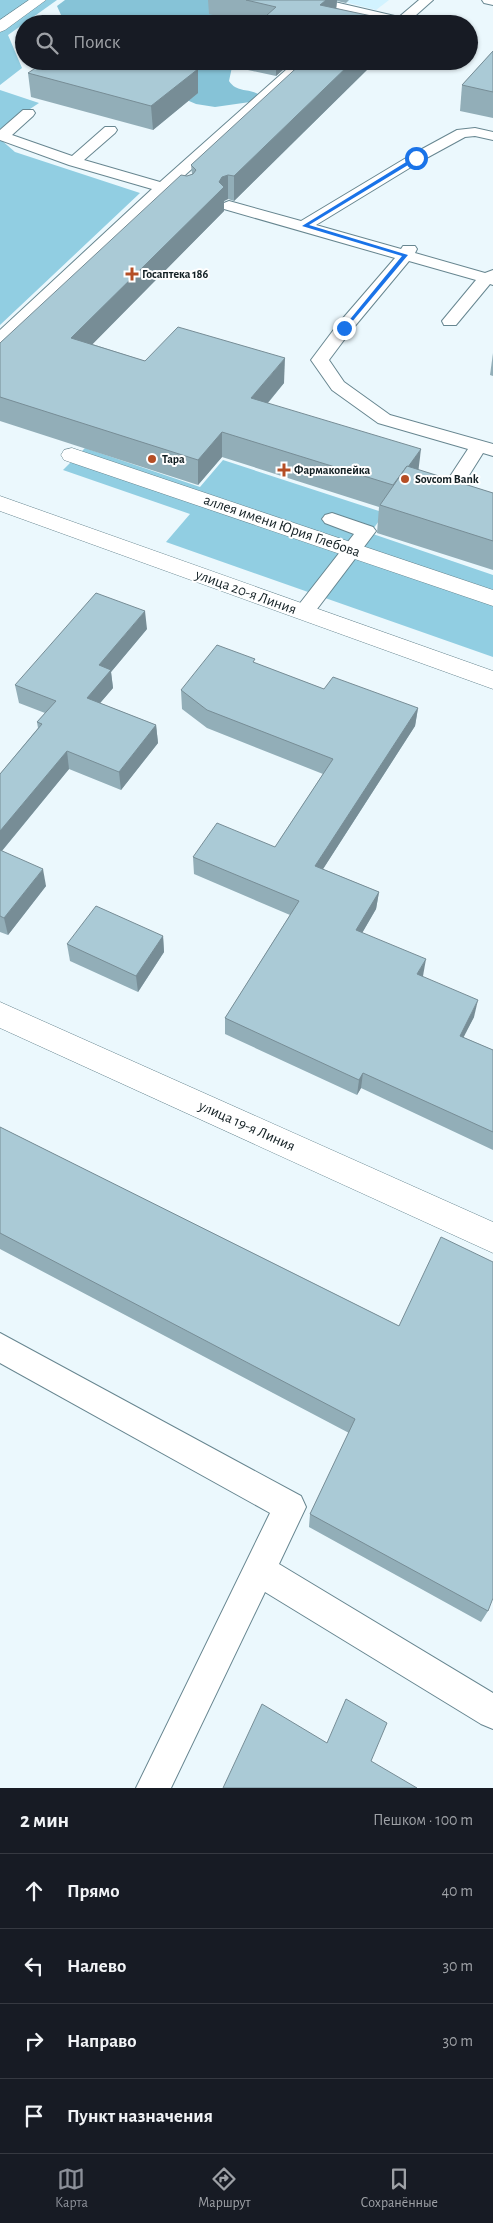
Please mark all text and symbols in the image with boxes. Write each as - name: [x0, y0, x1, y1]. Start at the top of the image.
- search box: [15, 15, 478, 70]
- icon: search: [33, 29, 61, 57]
- text: Поиск: [73, 33, 120, 52]
- route start: [405, 147, 428, 170]
- marker: Госаптека 186: [126, 268, 138, 280]
- place label: Госаптека 186: [142, 268, 209, 280]
- route end: [333, 317, 356, 340]
- marker: Тара: [146, 453, 158, 465]
- place label: Тара: [162, 453, 185, 465]
- marker: Фармакопейка: [278, 464, 290, 476]
- place label: Фармакопейка: [294, 464, 370, 476]
- marker: Sovcom Bank: [399, 473, 411, 485]
- place label: Sovcom Bank: [415, 473, 479, 485]
- street label: аллея имени Юрия Глебова: [202, 492, 362, 560]
- street label: улица 20-я Линия: [193, 566, 298, 617]
- street label: улица 19-я Линия: [196, 1098, 297, 1154]
- text: 2 мин: [20, 1810, 69, 1831]
- text: Пешком · 100 m: [373, 1812, 473, 1828]
- icon: ahead: [20, 1877, 48, 1905]
- text: Прямо: [67, 1882, 120, 1901]
- text: 40 m: [441, 1883, 473, 1899]
- icon: left: [20, 1952, 48, 1980]
- text: Налево: [67, 1957, 126, 1976]
- text: 30 m: [443, 1958, 473, 1974]
- icon: right: [20, 2027, 48, 2055]
- text: Направо: [67, 2032, 137, 2051]
- text: 30 m: [443, 2033, 473, 2049]
- icon: arrive: [20, 2102, 48, 2130]
- text: Пункт назначения: [67, 2107, 213, 2126]
- tab: Карта: [55, 2165, 88, 2212]
- tab: Маршрут: [198, 2165, 251, 2212]
- tab: Сохранённые: [361, 2165, 438, 2212]

